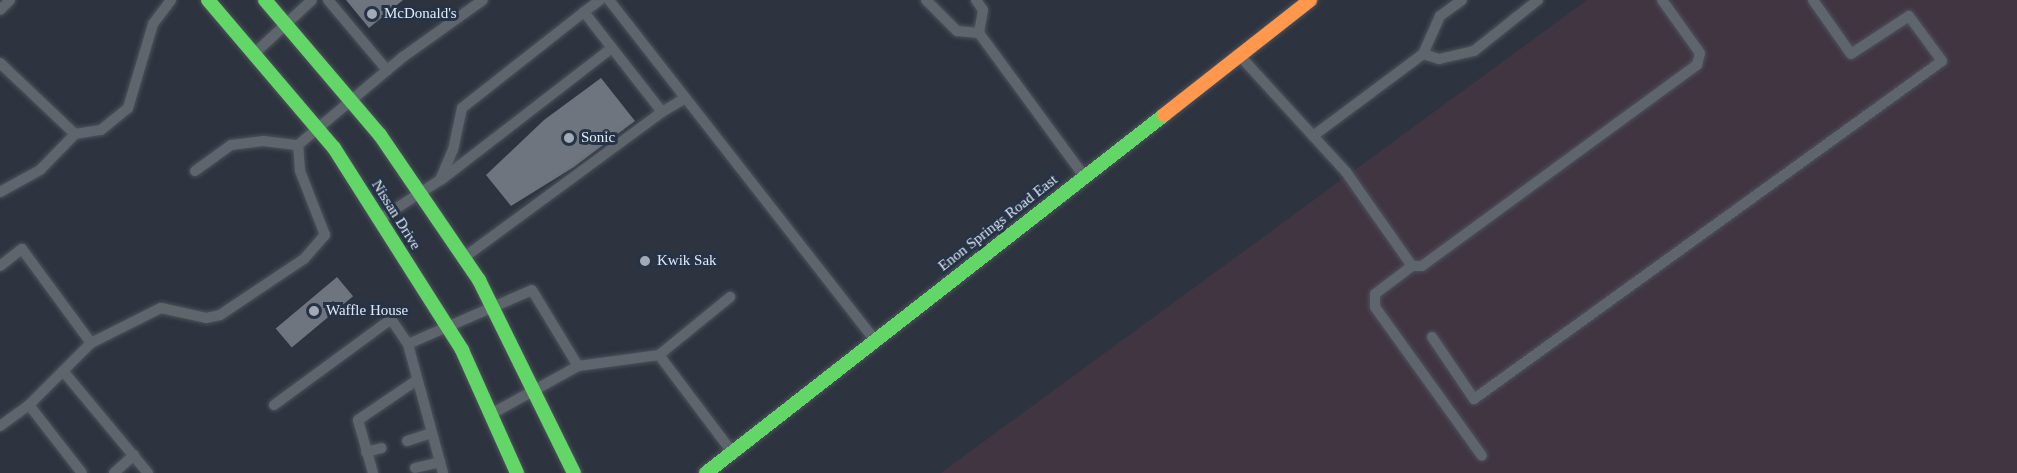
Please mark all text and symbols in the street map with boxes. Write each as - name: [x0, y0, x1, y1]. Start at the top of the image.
- place label: McDonald's: [384, 5, 457, 23]
- marker: McDonald's: [365, 7, 379, 21]
- place label: Sonic: [581, 129, 615, 147]
- marker: Sonic: [562, 131, 576, 145]
- street label: Enon Springs Road East: [935, 171, 1061, 275]
- street label: Nissan Drive: [368, 177, 424, 253]
- place label: Kwik Sak: [657, 252, 717, 270]
- marker: Kwik Sak: [638, 254, 652, 268]
- place label: Waffle House: [326, 302, 408, 320]
- marker: Waffle House: [307, 304, 321, 318]

